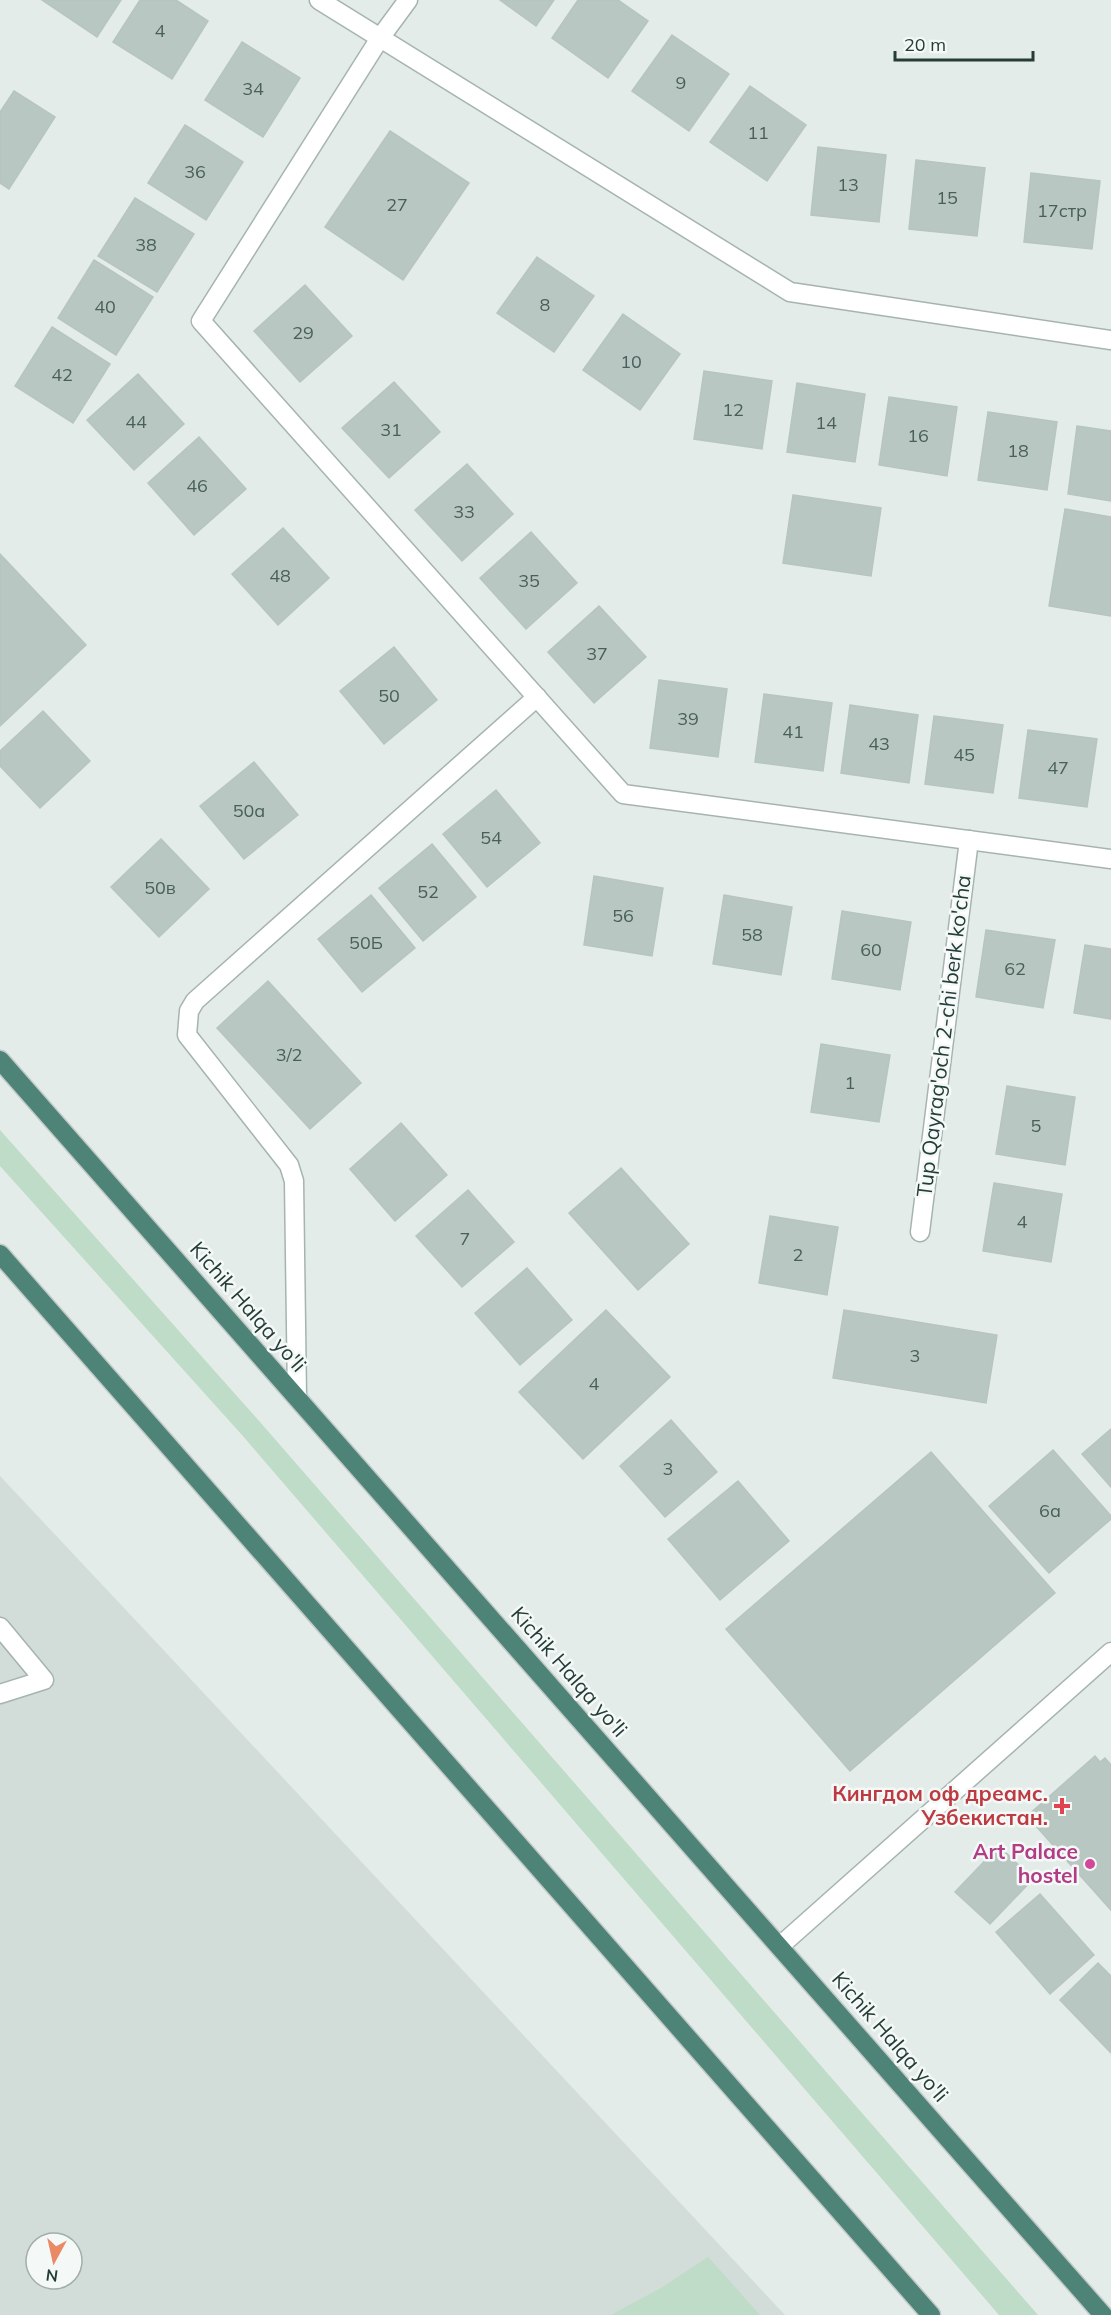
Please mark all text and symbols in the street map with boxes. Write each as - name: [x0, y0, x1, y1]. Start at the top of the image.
- house number: 4: [155, 19, 166, 42]
- scale bar: [895, 24, 1033, 62]
- text: 20 m: [904, 33, 946, 56]
- house number: 9: [676, 71, 686, 94]
- house number: 34: [242, 77, 264, 100]
- house number: 11: [747, 121, 769, 144]
- house number: 36: [184, 160, 206, 183]
- house number: 13: [837, 173, 859, 196]
- house number: 15: [936, 186, 958, 209]
- house number: 27: [386, 193, 408, 216]
- house number: 17стр: [1037, 199, 1087, 222]
- house number: 38: [135, 233, 157, 256]
- house number: 8: [540, 293, 550, 316]
- house number: 40: [94, 295, 116, 318]
- house number: 29: [292, 321, 314, 344]
- house number: 10: [620, 350, 642, 373]
- house number: 42: [51, 363, 73, 386]
- house number: 12: [722, 398, 744, 421]
- house number: 44: [125, 410, 147, 433]
- house number: 14: [815, 411, 837, 434]
- house number: 31: [380, 418, 402, 441]
- house number: 16: [907, 424, 929, 447]
- house number: 18: [1007, 439, 1029, 462]
- house number: 46: [186, 474, 208, 497]
- house number: 33: [453, 500, 475, 523]
- house number: 48: [269, 564, 291, 587]
- house number: 35: [518, 569, 540, 592]
- house number: 37: [586, 642, 608, 665]
- house number: 50: [378, 684, 400, 707]
- house number: 39: [677, 707, 699, 730]
- house number: 41: [782, 720, 804, 743]
- house number: 43: [868, 732, 890, 755]
- house number: 45: [953, 743, 975, 766]
- house number: 47: [1047, 756, 1069, 779]
- house number: 50а: [233, 799, 265, 822]
- house number: 54: [480, 826, 502, 849]
- street label: Tup Qayrag'och 2-chi berk ko'cha: [910, 873, 976, 1198]
- house number: 50в: [144, 876, 176, 899]
- house number: 52: [417, 880, 439, 903]
- house number: 56: [612, 904, 634, 927]
- house number: 58: [741, 923, 763, 946]
- house number: 50Б: [349, 931, 383, 954]
- house number: 60: [860, 938, 882, 961]
- house number: 62: [1004, 957, 1026, 980]
- house number: 3/2: [276, 1043, 302, 1066]
- house number: 1: [845, 1071, 855, 1094]
- house number: 5: [1031, 1114, 1042, 1137]
- house number: 4: [1017, 1210, 1028, 1233]
- house number: 7: [460, 1227, 470, 1250]
- street label: Kichik Halqa yo'li: [185, 1236, 312, 1377]
- house number: 2: [793, 1243, 803, 1266]
- house number: 3: [910, 1344, 920, 1367]
- house number: 4: [589, 1372, 600, 1395]
- house number: 3: [663, 1457, 673, 1480]
- house number: 6а: [1039, 1499, 1061, 1522]
- street label: Kichik Halqa yo'li: [506, 1601, 633, 1742]
- place label: Кингдом оф дреамс. Узбекистан.: [832, 1780, 1048, 1830]
- marker: Кингдом оф дреамс. Узбекистан.: [1053, 1797, 1071, 1815]
- place label: Art Palace hostel: [973, 1838, 1078, 1888]
- marker: Art Palace hostel: [1083, 1857, 1097, 1871]
- street label: Kichik Halqa yo'li: [827, 1966, 954, 2107]
- north arrow: [24, 2231, 84, 2291]
- text: N: [45, 2265, 59, 2287]

